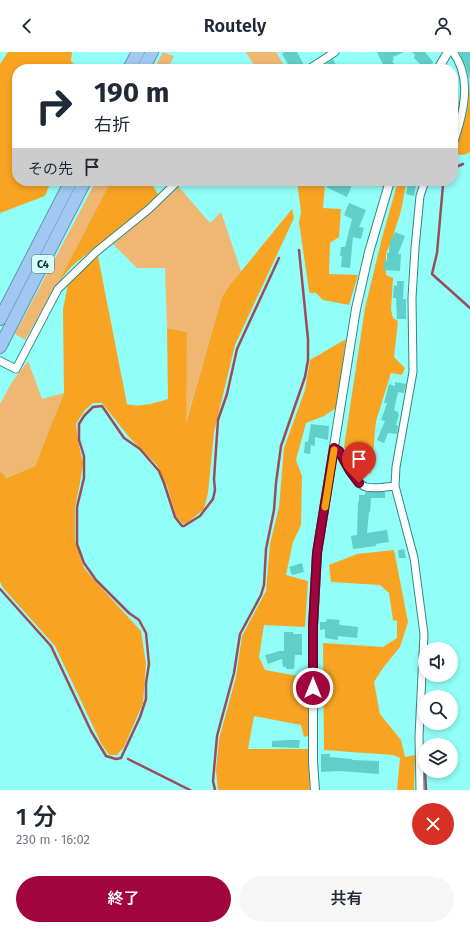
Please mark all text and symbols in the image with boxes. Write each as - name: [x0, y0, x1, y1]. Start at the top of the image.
- icon: back: [16, 15, 38, 37]
- text: Routely: [204, 15, 266, 37]
- icon: person: [432, 15, 454, 37]
- text: 190 m: [94, 76, 169, 109]
- icon: right: [28, 80, 80, 132]
- text: 右折: [94, 114, 130, 136]
- icon: arrive: [81, 156, 103, 178]
- text: その先: [28, 160, 73, 178]
- road number: C4: [32, 255, 54, 273]
- pin: [342, 442, 376, 483]
- icon: arrive: [348, 448, 370, 470]
- map controls: [418, 642, 458, 778]
- button: sound: [418, 642, 458, 682]
- position arrow: [292, 667, 334, 709]
- button: search: [418, 690, 458, 730]
- button: layers: [418, 738, 458, 778]
- text: 1 分: [16, 803, 57, 831]
- button: close: [412, 803, 454, 845]
- text: 230 m · 16:02: [16, 832, 90, 847]
- button: 終了: [16, 876, 231, 922]
- button: 共有: [239, 876, 454, 922]

